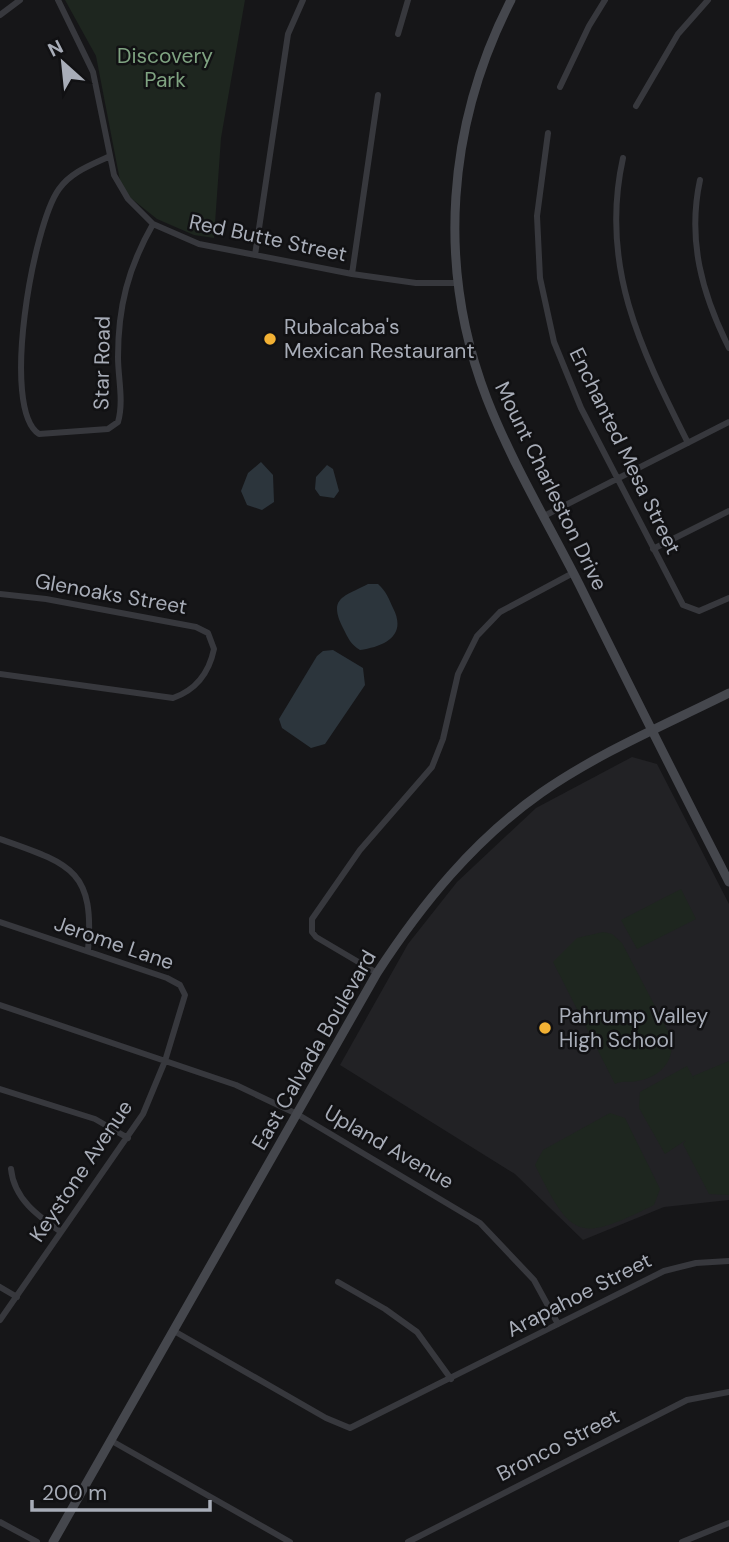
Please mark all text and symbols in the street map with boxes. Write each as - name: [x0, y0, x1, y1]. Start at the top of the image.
- north arrow: [28, 28, 98, 98]
- text: N: [44, 34, 67, 63]
- park label: Discovery Park: [117, 42, 213, 94]
- street label: Red Butte Street: [187, 208, 349, 268]
- place label: Rubalcaba's Mexican Restaurant: [284, 313, 475, 365]
- street label: Star Road: [87, 316, 117, 410]
- marker: Rubalcaba's Mexican Restaurant: [262, 331, 278, 347]
- street label: Enchanted Mesa Street: [563, 343, 687, 559]
- street label: Mount Charleston Drive: [488, 377, 614, 595]
- street label: Glenoaks Street: [33, 567, 189, 621]
- street label: Jerome Lane: [50, 909, 178, 977]
- street label: East Calvada Boulevard: [245, 945, 383, 1155]
- place label: Pahrump Valley High School: [559, 1002, 709, 1054]
- marker: Pahrump Valley High School: [537, 1020, 553, 1036]
- street label: Keystone Avenue: [23, 1094, 139, 1247]
- street label: Upland Avenue: [319, 1099, 459, 1195]
- street label: Arapahoe Street: [502, 1246, 656, 1344]
- street label: Bronco Street: [492, 1402, 624, 1488]
- scale bar: [32, 1468, 210, 1512]
- text: 200 m: [42, 1479, 107, 1507]

